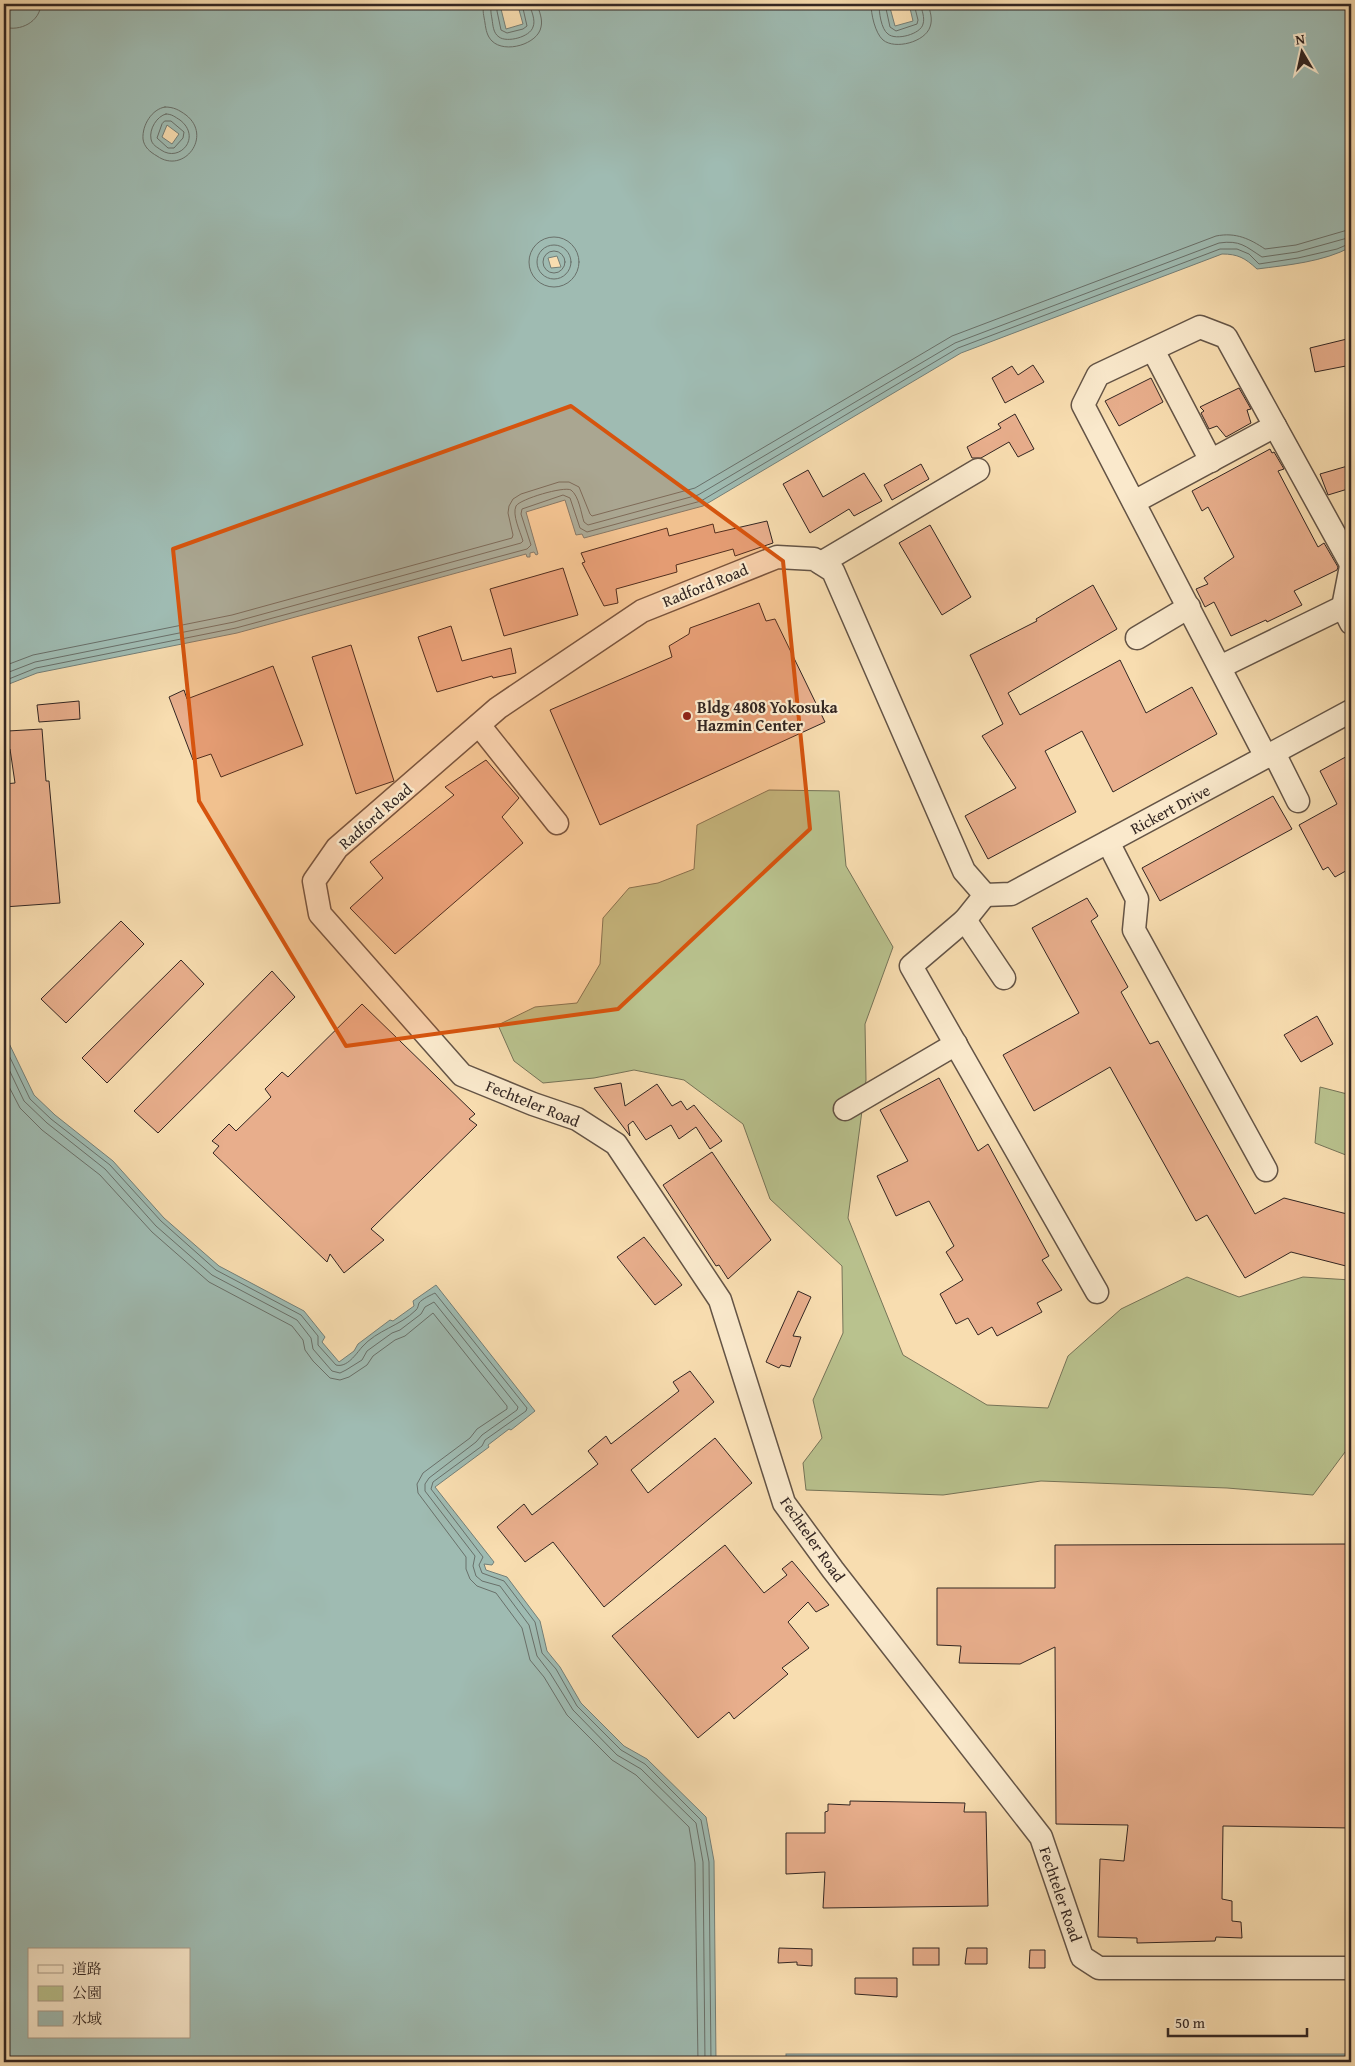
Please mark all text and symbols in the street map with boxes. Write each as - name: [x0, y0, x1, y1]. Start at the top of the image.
- north arrow: [1278, 28, 1328, 78]
- text: N: [1294, 28, 1307, 50]
- street label: Radford Road: [659, 557, 752, 613]
- place label: Bldg 4808 Yokosuka Hazmin Center: [697, 695, 839, 737]
- marker: Bldg 4808 Yokosuka Hazmin Center: [681, 710, 693, 722]
- street label: Radford Road: [333, 777, 417, 855]
- street label: Rickert Drive: [1126, 778, 1214, 840]
- street label: Fechteler Road: [482, 1073, 584, 1133]
- street label: Fechteler Road: [775, 1491, 852, 1587]
- street label: Fechteler Road: [1033, 1843, 1089, 1945]
- legend: [28, 1948, 190, 2038]
- text: 道路: [72, 1958, 102, 1979]
- text: 公園: [72, 1982, 102, 2003]
- scale bar: [1168, 2006, 1306, 2038]
- text: 水域: [72, 2008, 102, 2029]
- text: 50 m: [1175, 2012, 1206, 2033]

